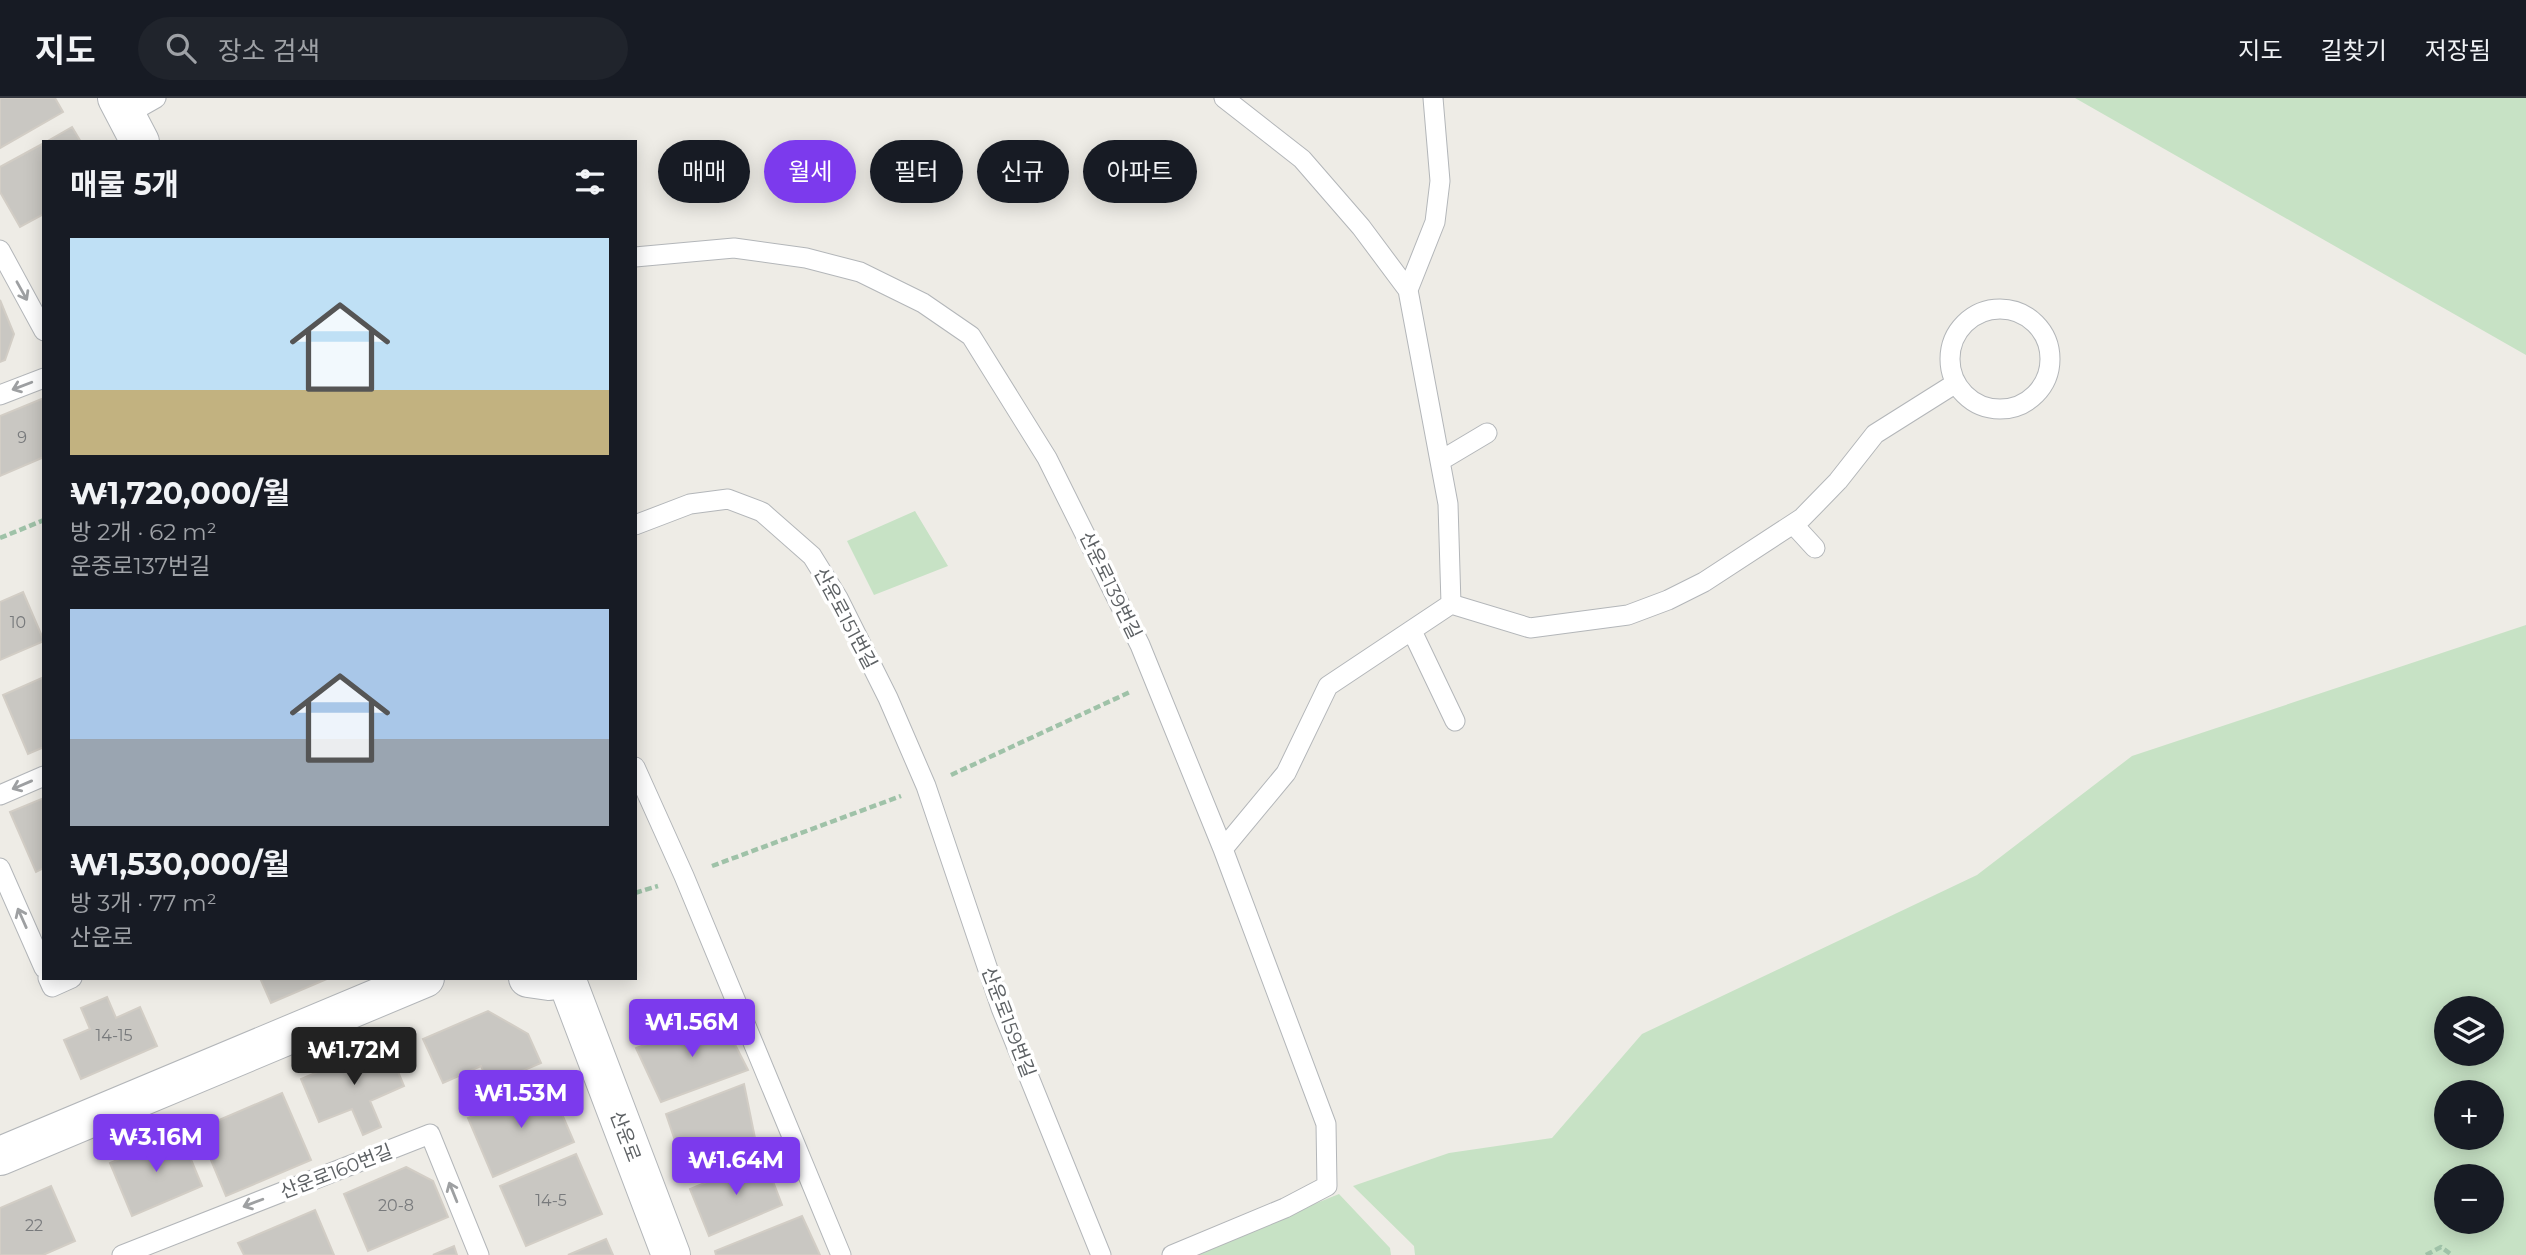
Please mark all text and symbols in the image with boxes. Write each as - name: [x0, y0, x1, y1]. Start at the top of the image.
- search box: [138, 17, 628, 80]
- icon: search: [162, 29, 200, 67]
- text: 지도: [35, 30, 96, 70]
- text: 장소 검색: [218, 35, 320, 67]
- text: 지도: [2238, 36, 2283, 65]
- text: 길찾기: [2321, 36, 2387, 65]
- text: 저장됨: [2425, 36, 2491, 65]
- chip: 매매: [658, 140, 750, 203]
- chip: 월세: [764, 140, 856, 203]
- chip: 필터: [870, 140, 963, 203]
- chip: 신규: [977, 140, 1069, 203]
- chip: 아파트: [1083, 140, 1197, 203]
- icon: filters: [571, 163, 609, 201]
- text: 매물 5개: [70, 166, 179, 203]
- one-way arrow: [15, 280, 29, 300]
- icon: home: [277, 284, 403, 410]
- one-way arrow: [11, 381, 33, 394]
- house number: 9: [17, 428, 27, 447]
- text: ₩1,720,000/월: [70, 475, 290, 512]
- text: 방 2개 · 62 m²: [70, 518, 217, 546]
- street label: 산운로139번길: [1075, 528, 1146, 643]
- text: 운중로137번길: [70, 552, 210, 580]
- street label: 산운로151번길: [809, 563, 882, 673]
- house number: 10: [10, 613, 26, 632]
- icon: home: [277, 655, 403, 781]
- one-way arrow: [12, 779, 33, 792]
- text: ₩1,530,000/월: [70, 846, 290, 883]
- text: 방 3개 · 77 m²: [70, 889, 217, 917]
- one-way arrow: [15, 908, 28, 929]
- text: 산운로: [70, 923, 133, 951]
- street label: 산운로159번길: [977, 964, 1040, 1081]
- map controls: [2434, 996, 2504, 1234]
- button: layers: [2434, 996, 2504, 1066]
- pin: ₩1.56M: [635, 1000, 749, 1059]
- text: ₩1.56M: [645, 1008, 739, 1036]
- house number: 14-15: [95, 1026, 133, 1045]
- pin: ₩1.72M: [297, 1028, 411, 1087]
- text: ₩1.72M: [307, 1036, 401, 1064]
- pin: ₩1.53M: [464, 1070, 578, 1130]
- text: ₩1.53M: [475, 1079, 567, 1107]
- button: +: [2434, 1080, 2504, 1150]
- street label: 산운로: [605, 1108, 646, 1165]
- pin: ₩3.16M: [99, 1114, 213, 1174]
- text: ₩3.16M: [109, 1123, 203, 1151]
- pin: ₩1.64M: [679, 1138, 793, 1197]
- street label: 산운로160번길: [277, 1140, 396, 1203]
- text: ₩1.64M: [688, 1146, 784, 1174]
- button: −: [2434, 1164, 2504, 1234]
- one-way arrow: [446, 1181, 459, 1203]
- house number: 14-5: [535, 1191, 567, 1210]
- house number: 20-8: [378, 1196, 414, 1215]
- one-way arrow: [243, 1198, 265, 1211]
- house number: 22: [25, 1216, 43, 1235]

